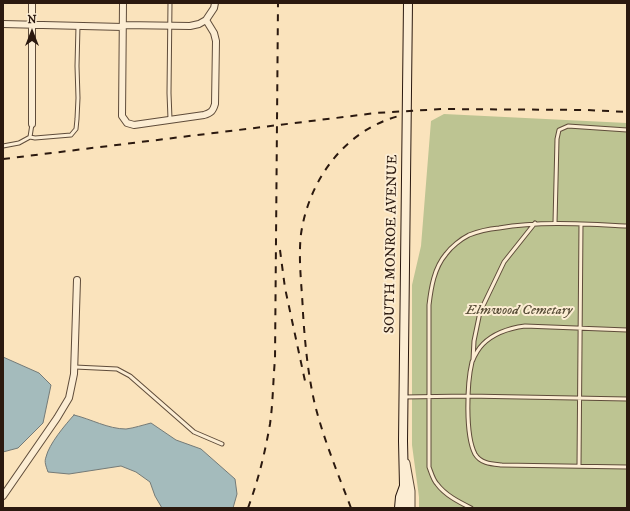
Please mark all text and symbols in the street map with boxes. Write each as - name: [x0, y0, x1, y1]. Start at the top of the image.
- north arrow: [12, 12, 52, 52]
- text: N: [27, 13, 37, 27]
- street label: SOUTH MONROE AVENUE: [382, 155, 402, 333]
- park label: Elmwood Cemetary: [466, 303, 572, 319]

